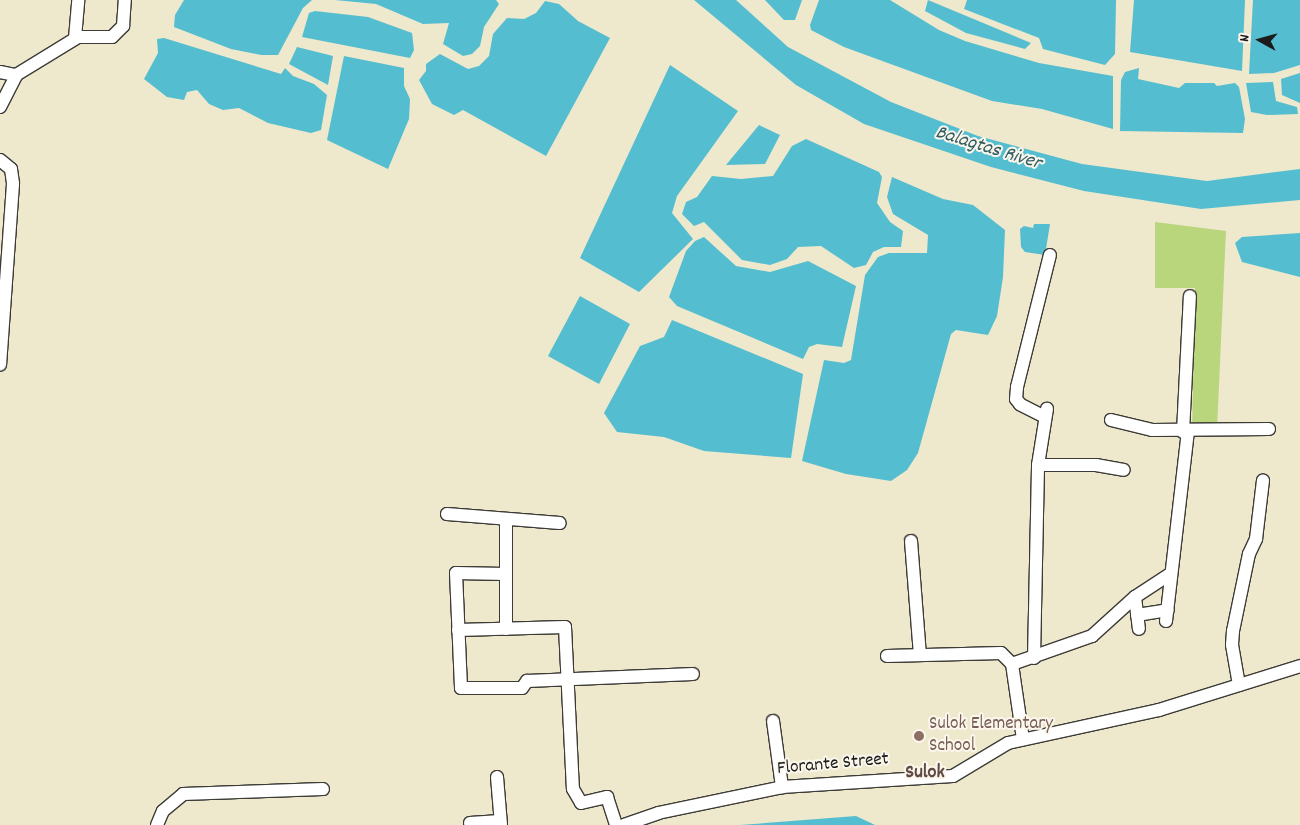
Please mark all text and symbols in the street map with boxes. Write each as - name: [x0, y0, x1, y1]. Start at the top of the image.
- north arrow: [1235, 15, 1285, 65]
- text: N: [1235, 34, 1255, 43]
- water label: Balagtas River: [932, 122, 1044, 176]
- place label: Sulok Elementary School: [929, 714, 1053, 758]
- marker: Sulok Elementary School: [913, 730, 925, 742]
- street label: Florante Street: [776, 749, 890, 781]
- district label: Sulok: [905, 761, 945, 785]

